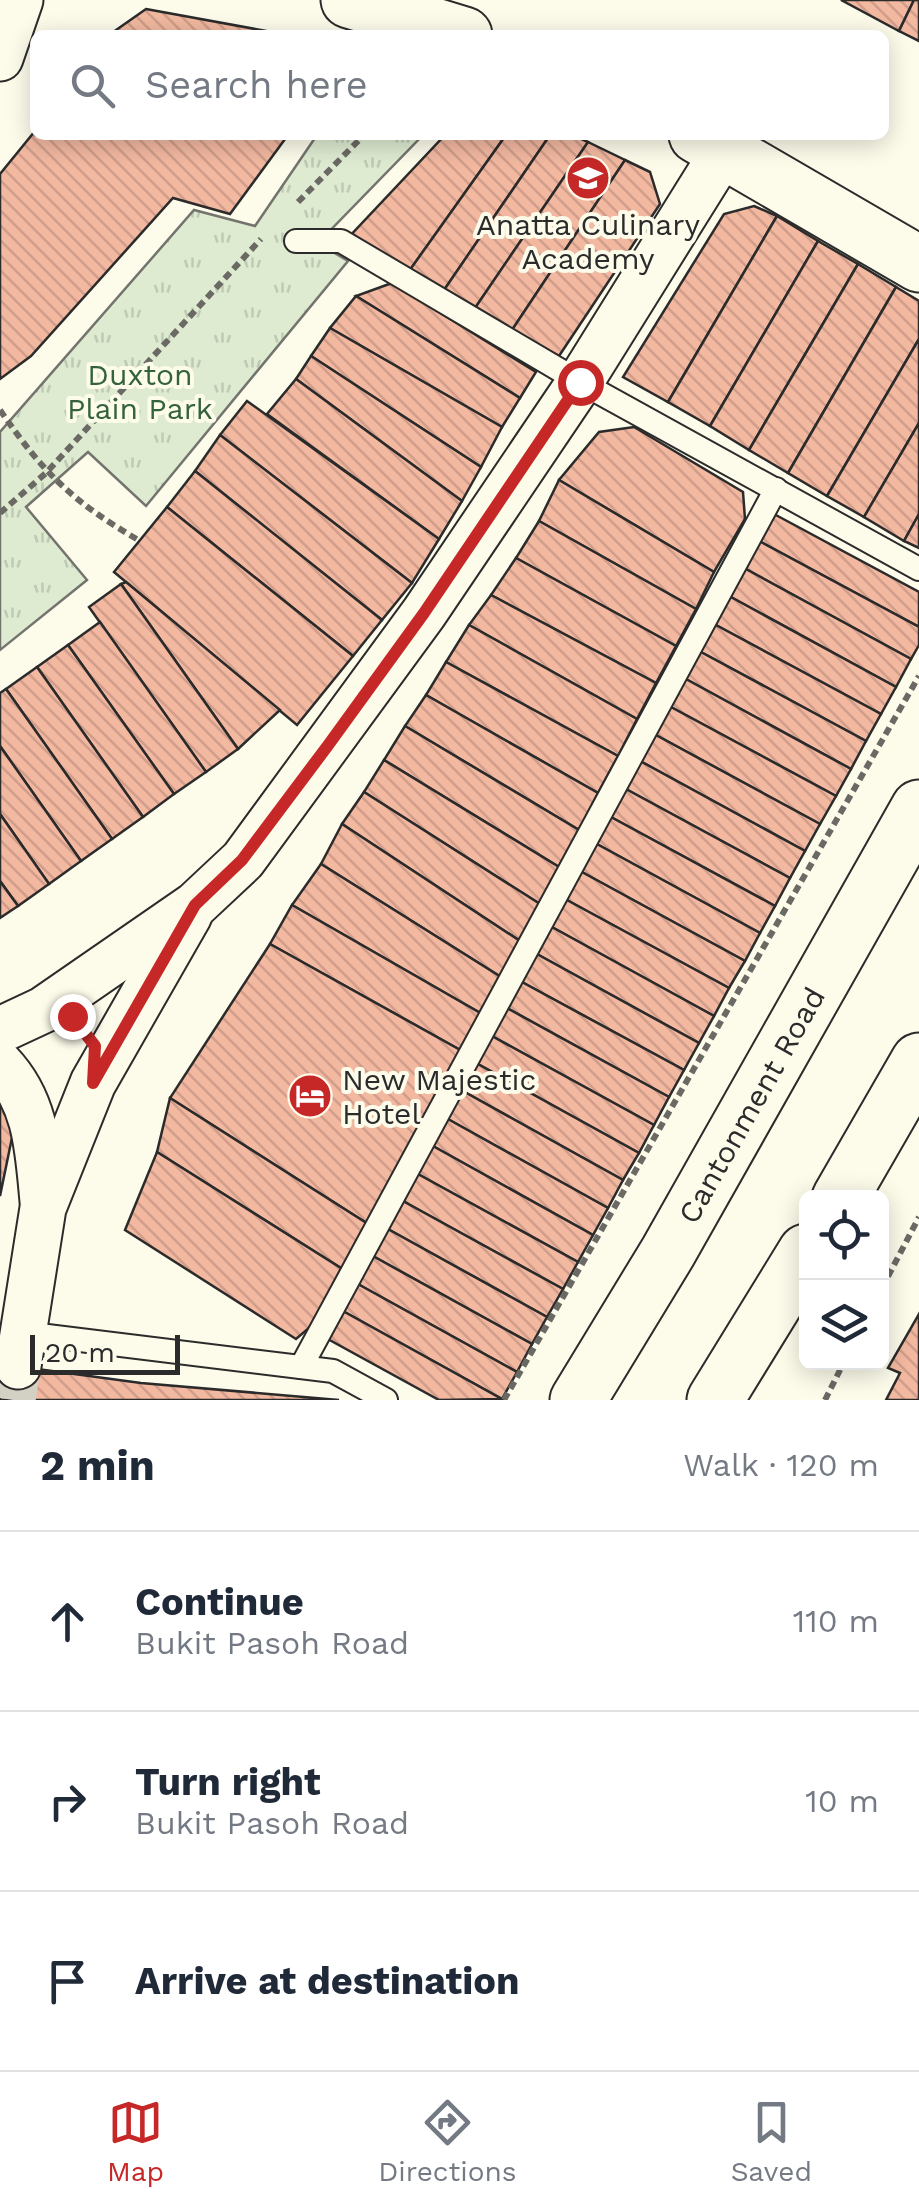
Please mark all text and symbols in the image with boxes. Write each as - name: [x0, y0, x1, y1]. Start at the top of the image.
- search box: [30, 30, 889, 140]
- icon: search: [65, 58, 120, 113]
- text: Search here: [145, 63, 368, 107]
- school or university icon: Anatta Culinary Academy: [565, 155, 611, 201]
- place label: Anatta Culinary Academy: [476, 207, 701, 276]
- park label: Duxton Plain Park: [67, 357, 213, 426]
- route start: [558, 360, 604, 406]
- street label: Cantonment Road: [671, 981, 832, 1229]
- route end: [50, 994, 96, 1040]
- place label: New Majestic Hotel: [342, 1062, 536, 1131]
- hotel icon: New Majestic Hotel: [287, 1073, 333, 1119]
- map controls: [799, 1190, 889, 1370]
- button: locate: [799, 1190, 889, 1280]
- button: layers: [799, 1280, 889, 1370]
- scale bar: [30, 1330, 180, 1374]
- text: 20 m: [45, 1336, 115, 1369]
- text: 2 min: [40, 1441, 155, 1490]
- text: Walk · 120 m: [683, 1446, 879, 1484]
- text: Continue: [135, 1580, 304, 1624]
- icon: ahead: [40, 1594, 95, 1649]
- text: 110 m: [793, 1602, 879, 1640]
- text: Bukit Pasoh Road: [135, 1624, 409, 1662]
- text: Turn right: [135, 1760, 321, 1804]
- icon: right: [40, 1774, 95, 1829]
- text: 10 m: [805, 1782, 879, 1820]
- text: Bukit Pasoh Road: [135, 1804, 409, 1842]
- icon: arrive: [40, 1954, 95, 2009]
- text: Arrive at destination: [135, 1959, 520, 2003]
- tab: Map: [107, 2095, 164, 2188]
- tab: Directions: [378, 2095, 517, 2188]
- tab: Saved: [731, 2095, 812, 2188]

